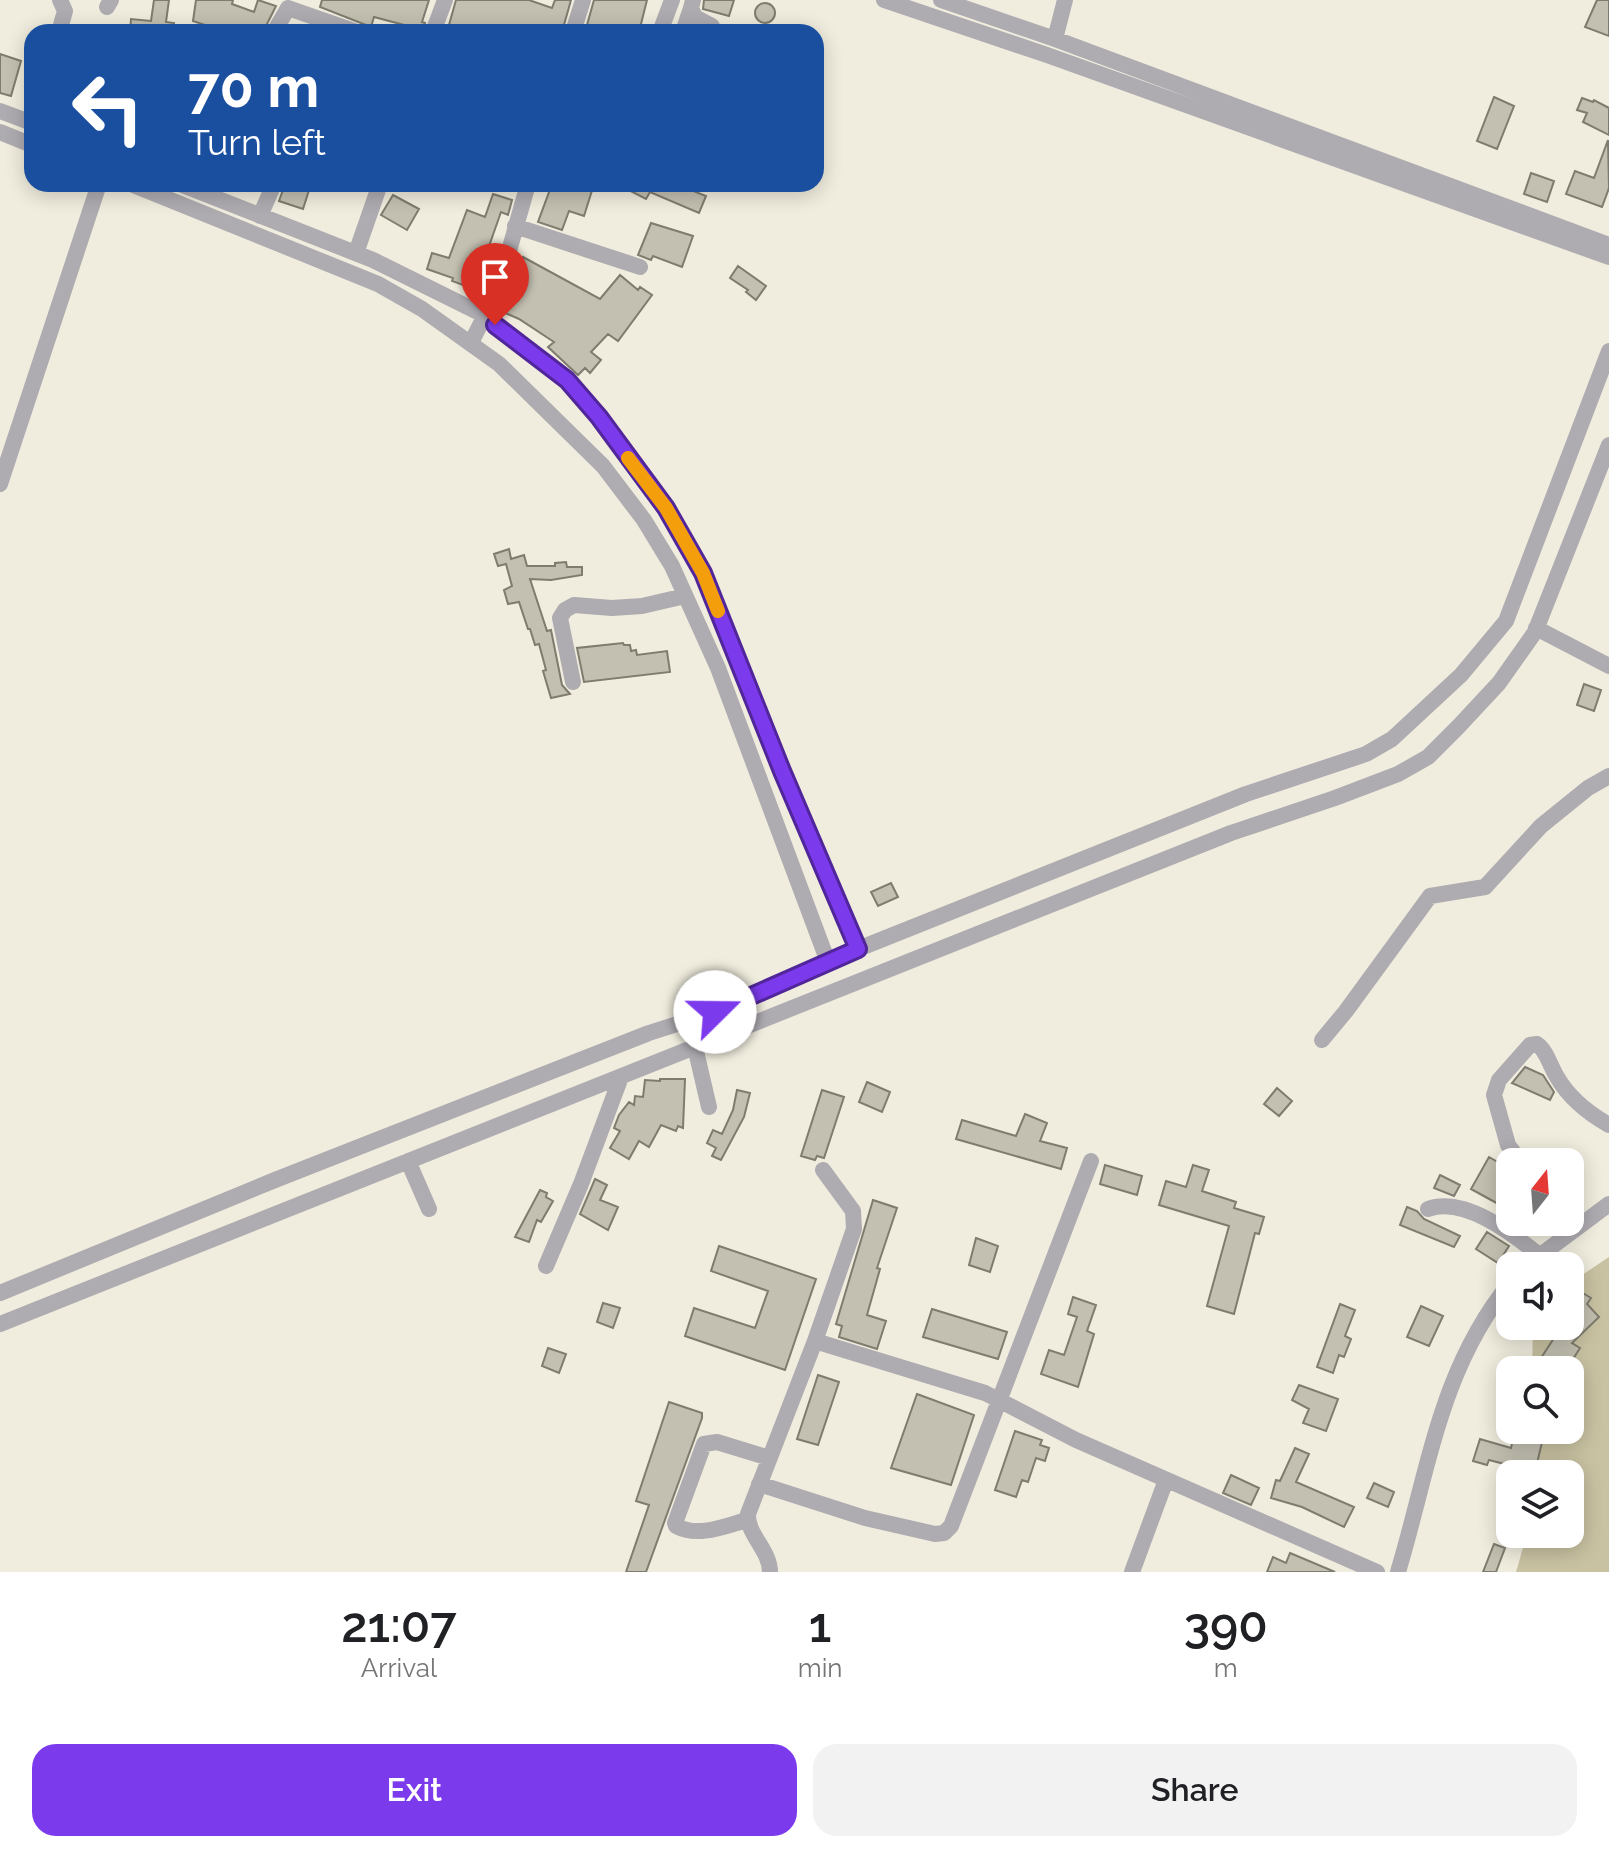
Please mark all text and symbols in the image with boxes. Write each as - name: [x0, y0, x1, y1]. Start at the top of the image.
- text: 70 m: [188, 54, 319, 120]
- icon: left: [56, 56, 160, 160]
- text: Turn left: [188, 121, 326, 163]
- pin: [461, 243, 529, 325]
- icon: arrive: [473, 255, 517, 299]
- position arrow: [673, 970, 757, 1054]
- north arrow: [1496, 1148, 1584, 1236]
- map controls: [1496, 1148, 1584, 1548]
- button: sound: [1496, 1252, 1584, 1340]
- button: search: [1496, 1356, 1584, 1444]
- button: layers: [1496, 1460, 1584, 1548]
- text: 21:07: [341, 1597, 457, 1653]
- text: 1: [809, 1597, 831, 1653]
- text: 390: [1184, 1597, 1268, 1653]
- text: Arrival: [361, 1653, 437, 1683]
- text: min: [798, 1653, 843, 1683]
- text: m: [1214, 1653, 1238, 1683]
- button: Exit: [32, 1744, 797, 1836]
- button: Share: [813, 1744, 1577, 1836]

